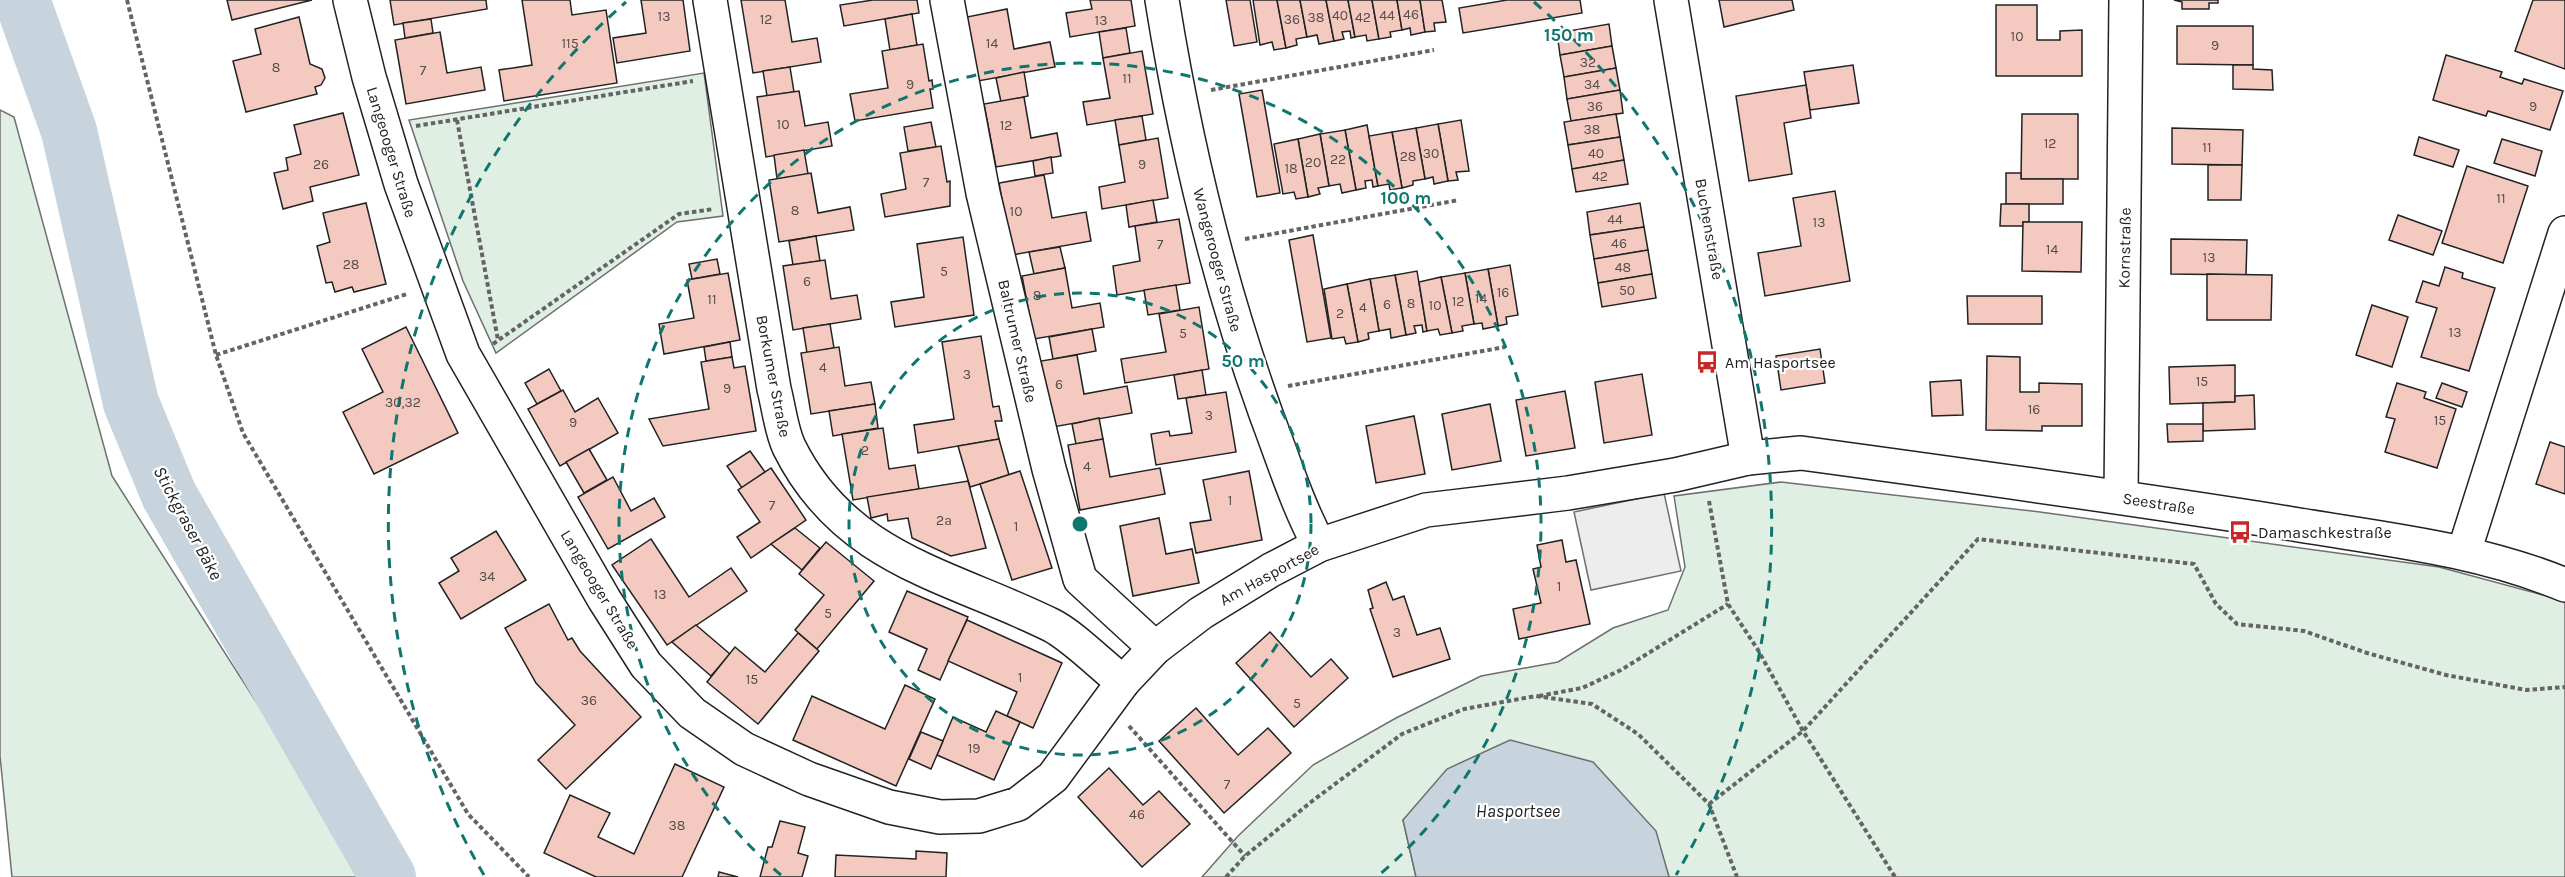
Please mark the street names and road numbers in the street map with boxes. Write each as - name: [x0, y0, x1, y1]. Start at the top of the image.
- street label: Langeooger Straße: [363, 84, 420, 220]
- street label: Buchenstraße: [1691, 177, 1728, 281]
- street label: Wangerooger Straße: [1189, 186, 1246, 334]
- street label: Kornstraße: [2114, 207, 2135, 289]
- street label: Baltrumer Straße: [994, 278, 1041, 405]
- street label: Borkumer Straße: [752, 313, 795, 439]
- street label: Seestraße: [2121, 488, 2197, 519]
- street label: Langeooger Straße: [556, 526, 643, 652]
- street label: Am Hasportsee: [1216, 539, 1322, 610]

